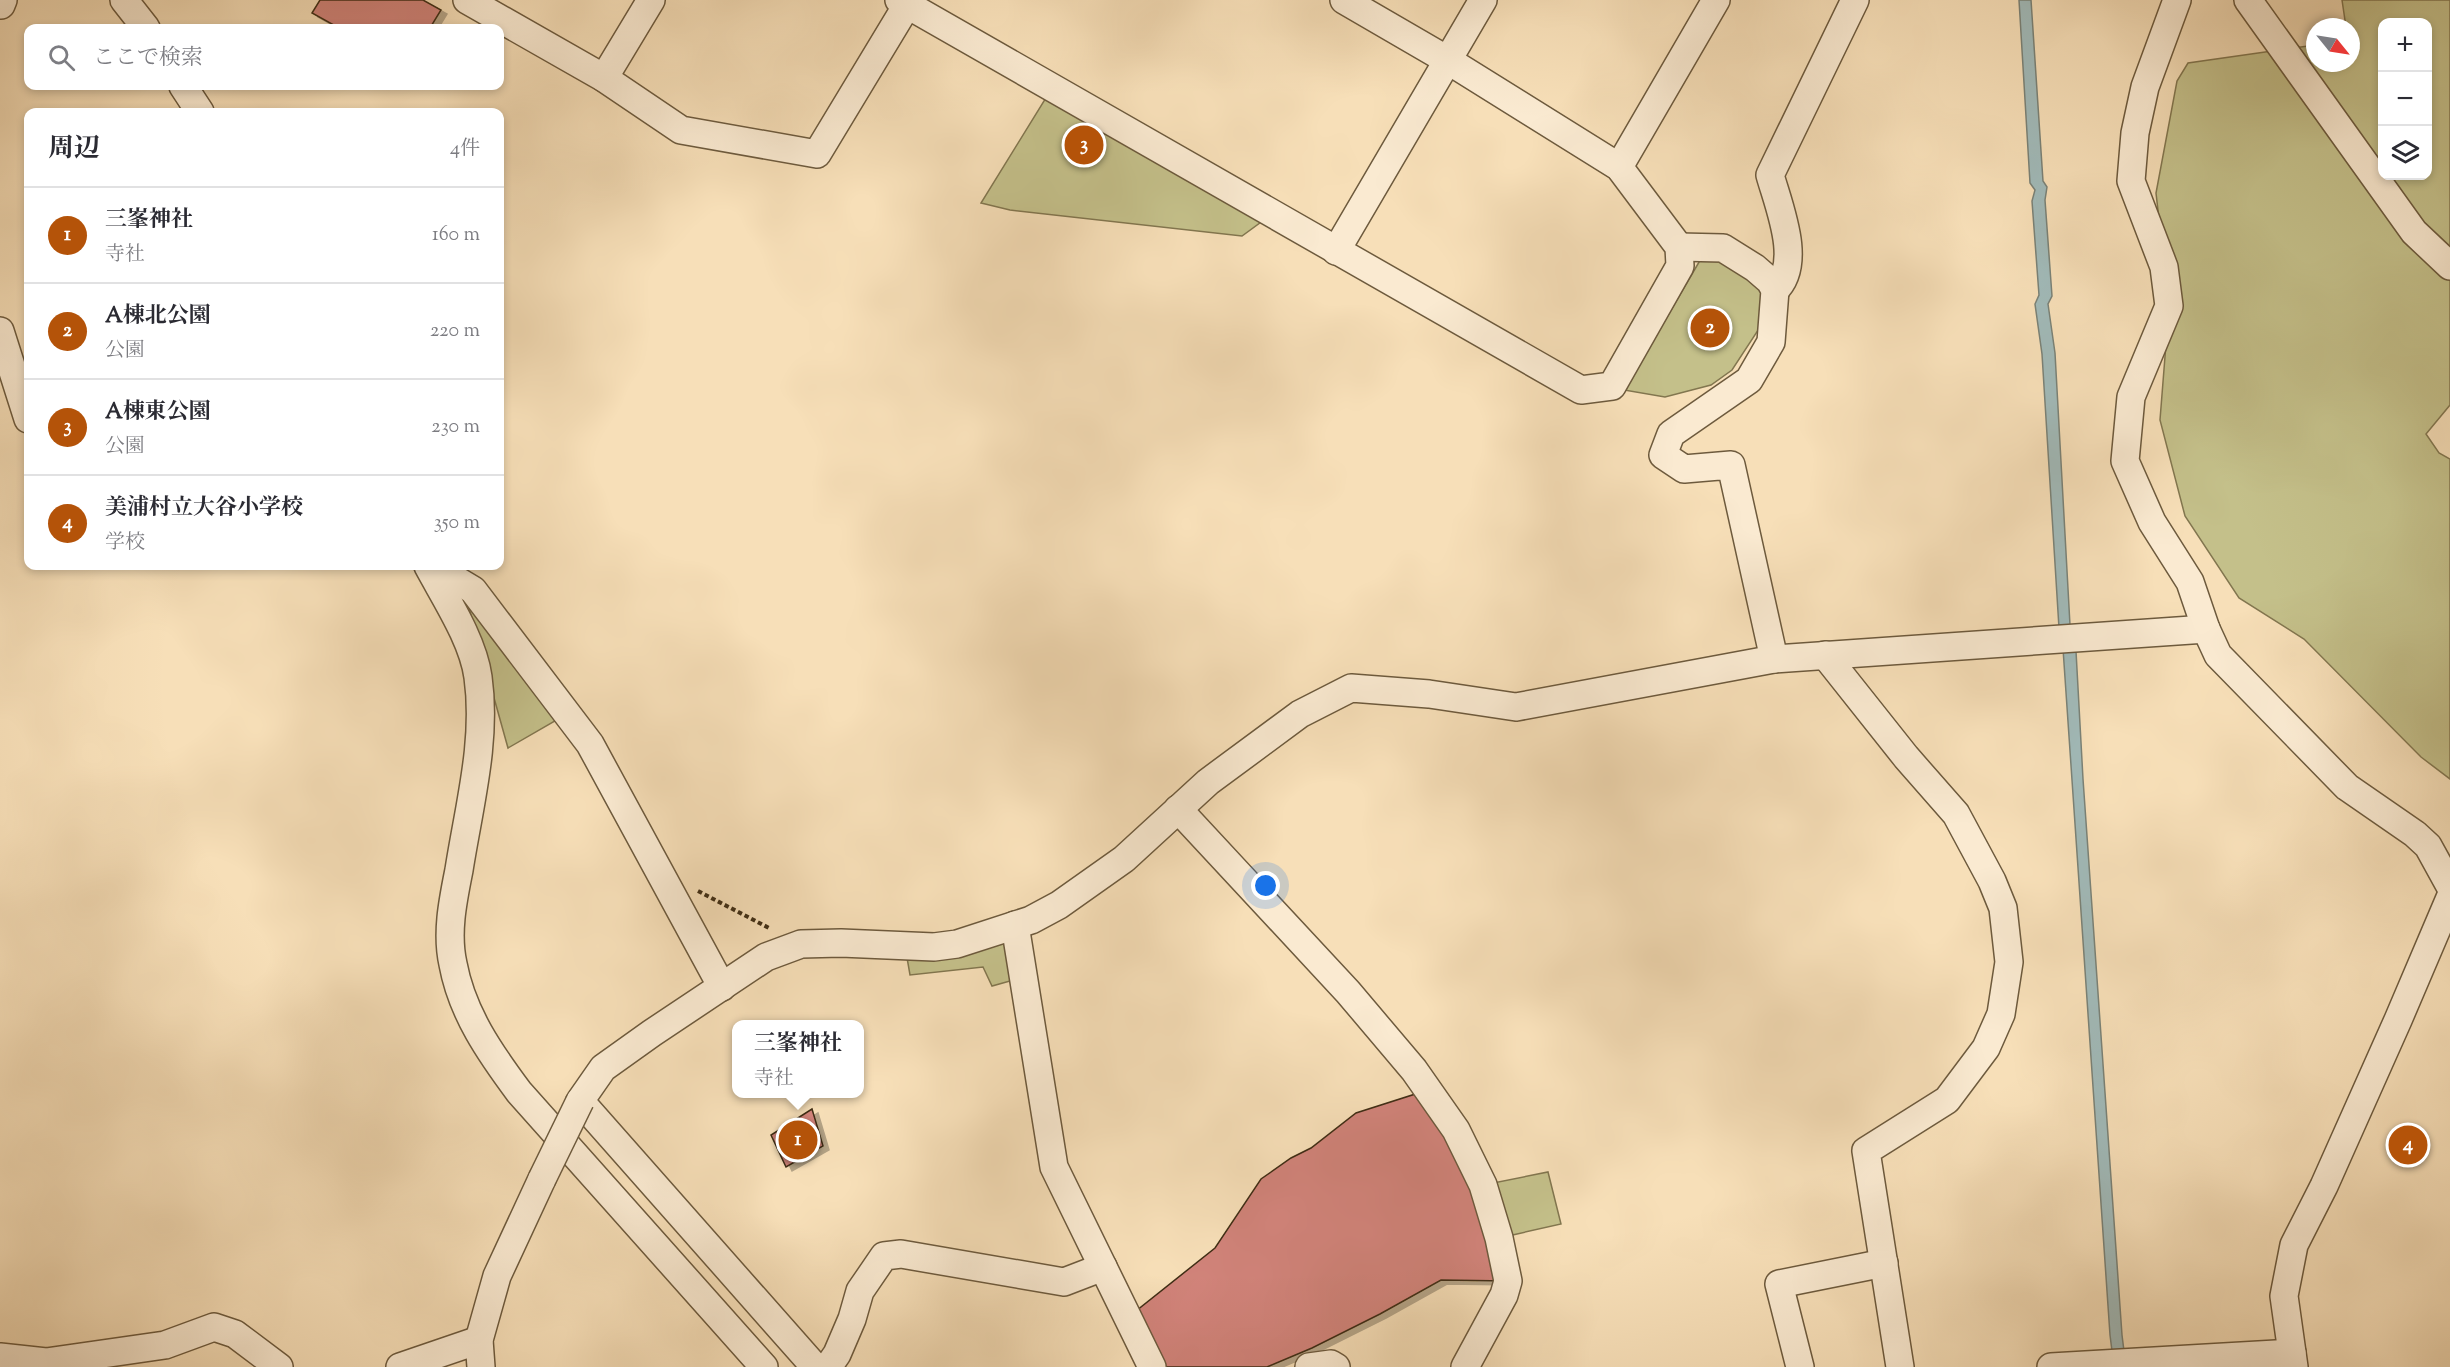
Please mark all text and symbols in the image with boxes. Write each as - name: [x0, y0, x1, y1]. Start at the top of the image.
- north arrow: [2306, 18, 2360, 72]
- map controls: [2378, 18, 2432, 180]
- button: +: [2378, 18, 2432, 72]
- search box: [24, 24, 504, 90]
- icon: search: [45, 41, 78, 74]
- text: ここで検索: [93, 43, 203, 75]
- button: −: [2378, 72, 2432, 126]
- pin: 3: [1064, 122, 1104, 168]
- button: layers: [2378, 126, 2432, 180]
- text: 周辺: [48, 131, 100, 168]
- text: 4件: [450, 135, 480, 164]
- text: 三峯神社: [105, 205, 193, 237]
- text: 1: [64, 221, 71, 250]
- text: 160 m: [432, 221, 480, 250]
- text: 寺社: [105, 241, 145, 270]
- text: A棟北公園: [105, 301, 211, 333]
- pin: 2: [1690, 306, 1730, 350]
- text: 2: [63, 317, 72, 346]
- text: 220 m: [430, 317, 480, 346]
- text: 公園: [105, 337, 145, 366]
- text: A棟東公園: [105, 397, 211, 429]
- text: 3: [63, 413, 72, 442]
- text: 230 m: [431, 413, 480, 442]
- text: 公園: [105, 433, 145, 462]
- text: 美浦村立大谷小学校: [105, 493, 303, 525]
- text: 4: [62, 509, 73, 538]
- text: 350 m: [434, 509, 480, 538]
- text: 学校: [105, 529, 145, 558]
- your location: [1251, 871, 1280, 900]
- popup: [732, 1020, 864, 1098]
- text: 三峯神社: [754, 1029, 842, 1061]
- text: 寺社: [754, 1065, 794, 1094]
- pin: 1: [778, 1118, 818, 1162]
- pin: 4: [2388, 1122, 2428, 1168]

